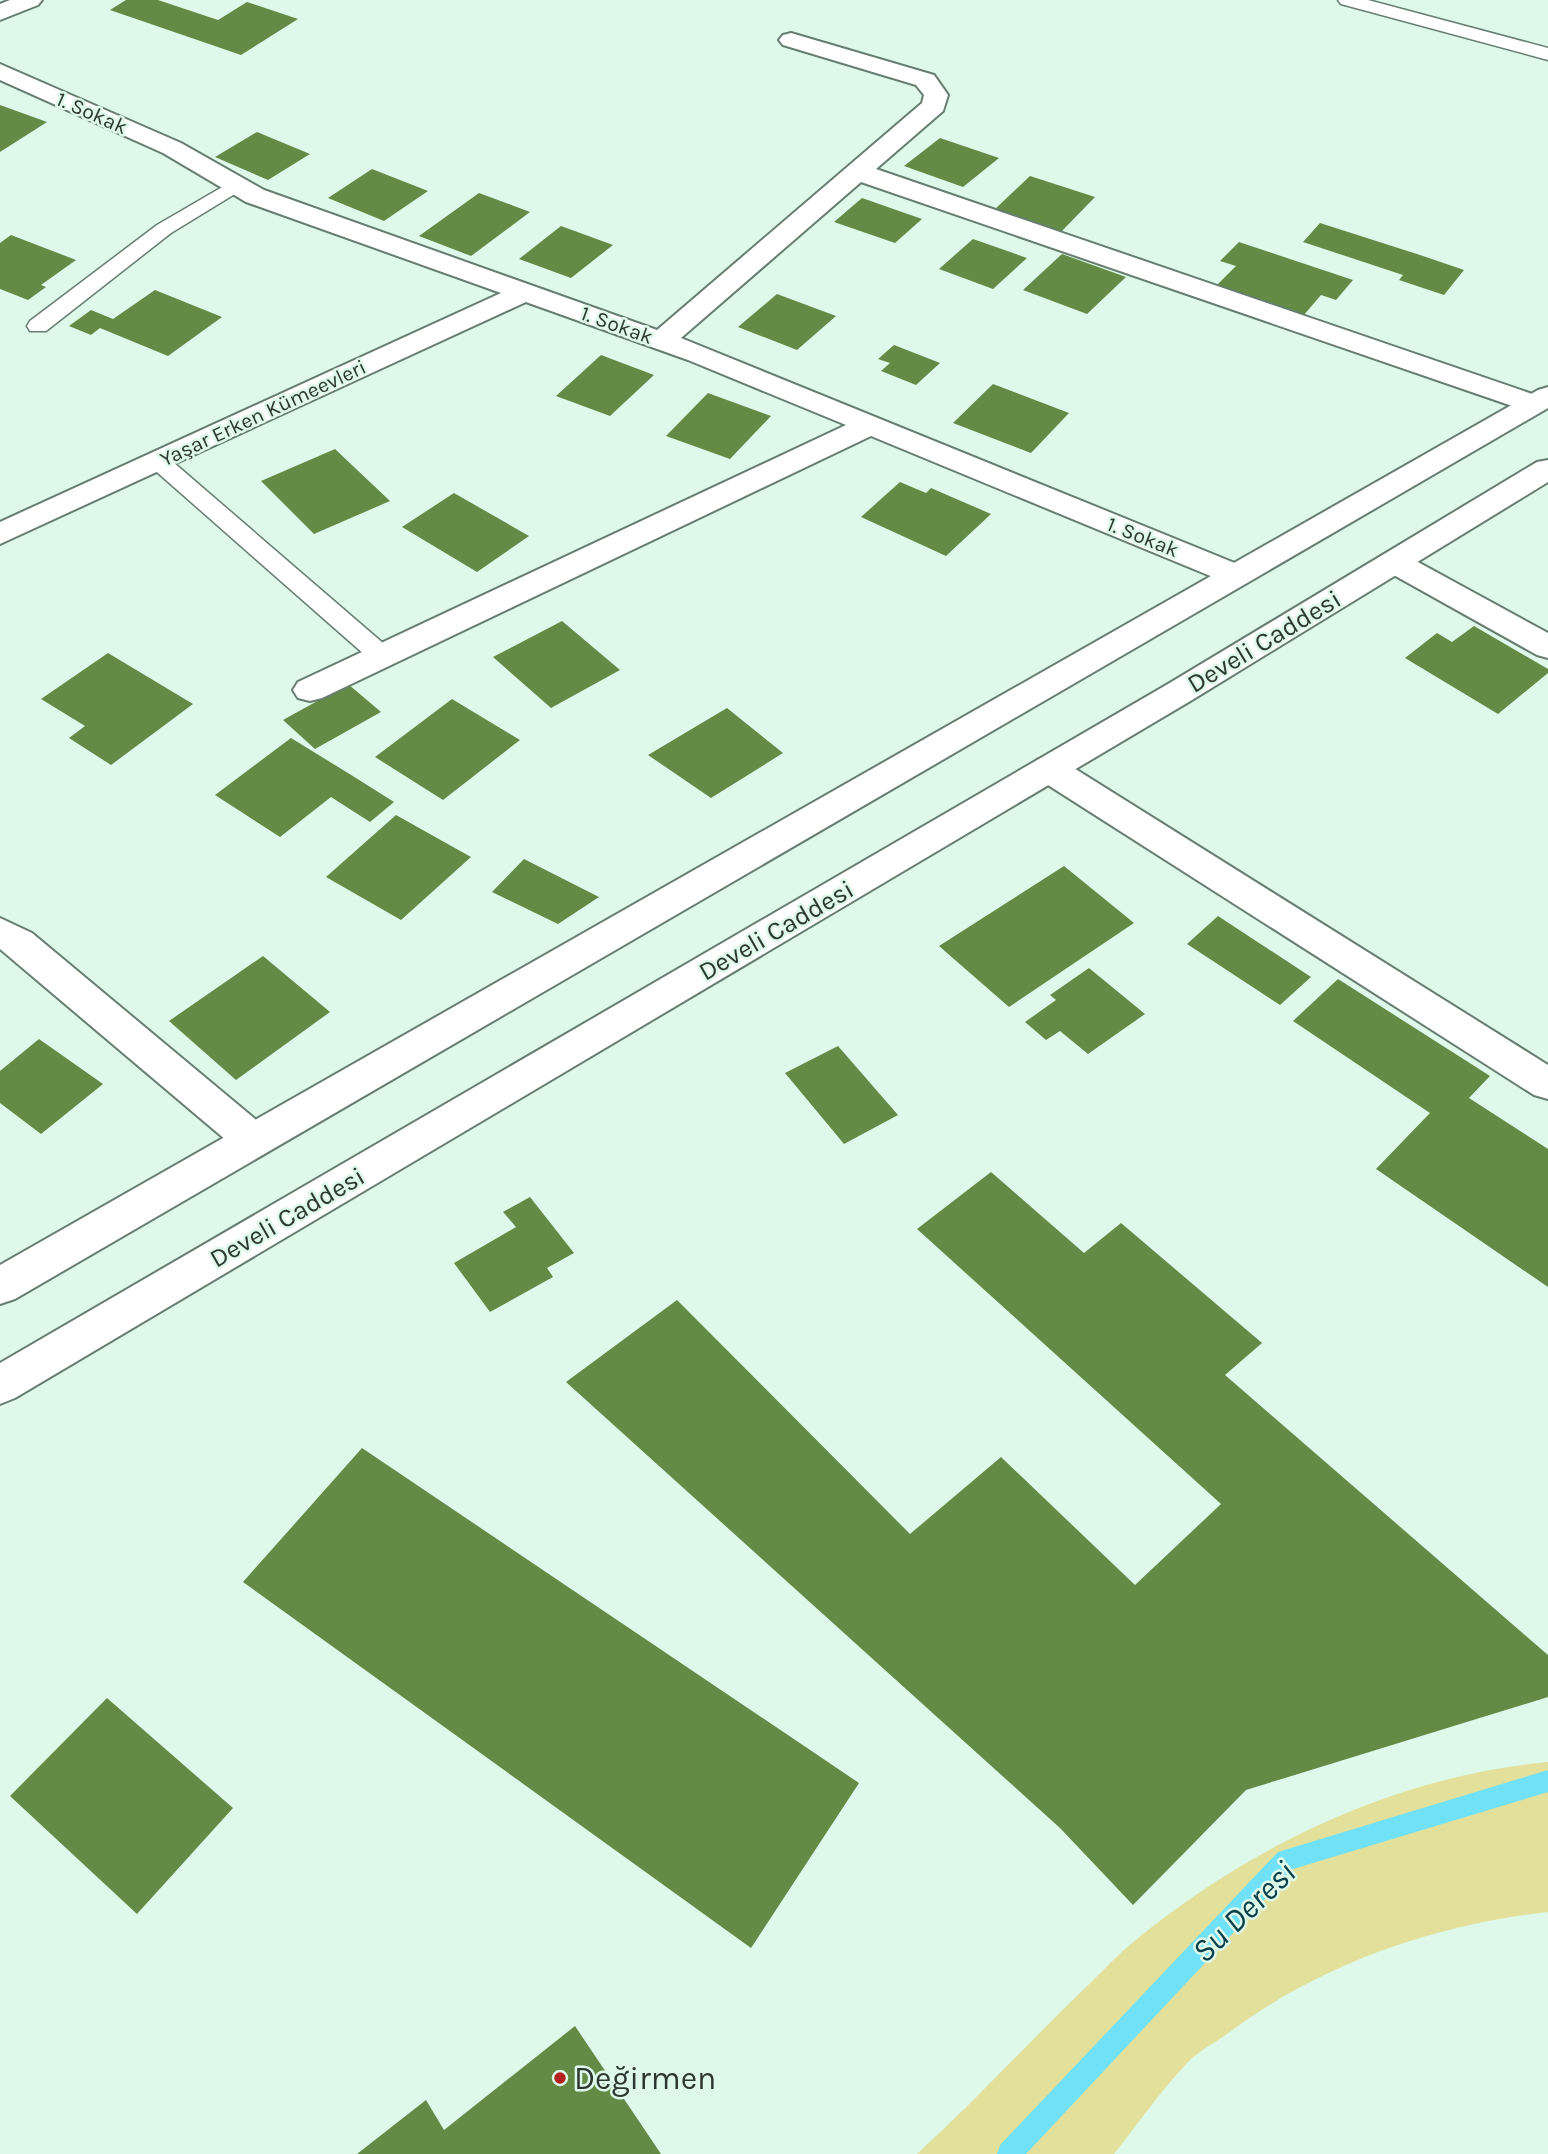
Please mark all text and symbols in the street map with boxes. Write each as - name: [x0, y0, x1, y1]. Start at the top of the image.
- street label: 1. Sokak: [53, 87, 131, 139]
- street label: 1. Sokak: [578, 301, 657, 349]
- street label: Yaşar Erken Kümeevleri: [156, 355, 370, 471]
- street label: 1. Sokak: [1104, 512, 1182, 562]
- street label: Develi Caddesi: [1182, 583, 1347, 700]
- street label: Develi Caddesi: [693, 874, 859, 987]
- street label: Develi Caddesi: [204, 1161, 370, 1274]
- water label: Su Deresi: [1184, 1853, 1303, 1970]
- place label: Değirmen: [574, 2060, 716, 2097]
- marker: Değirmen: [552, 2070, 568, 2086]

